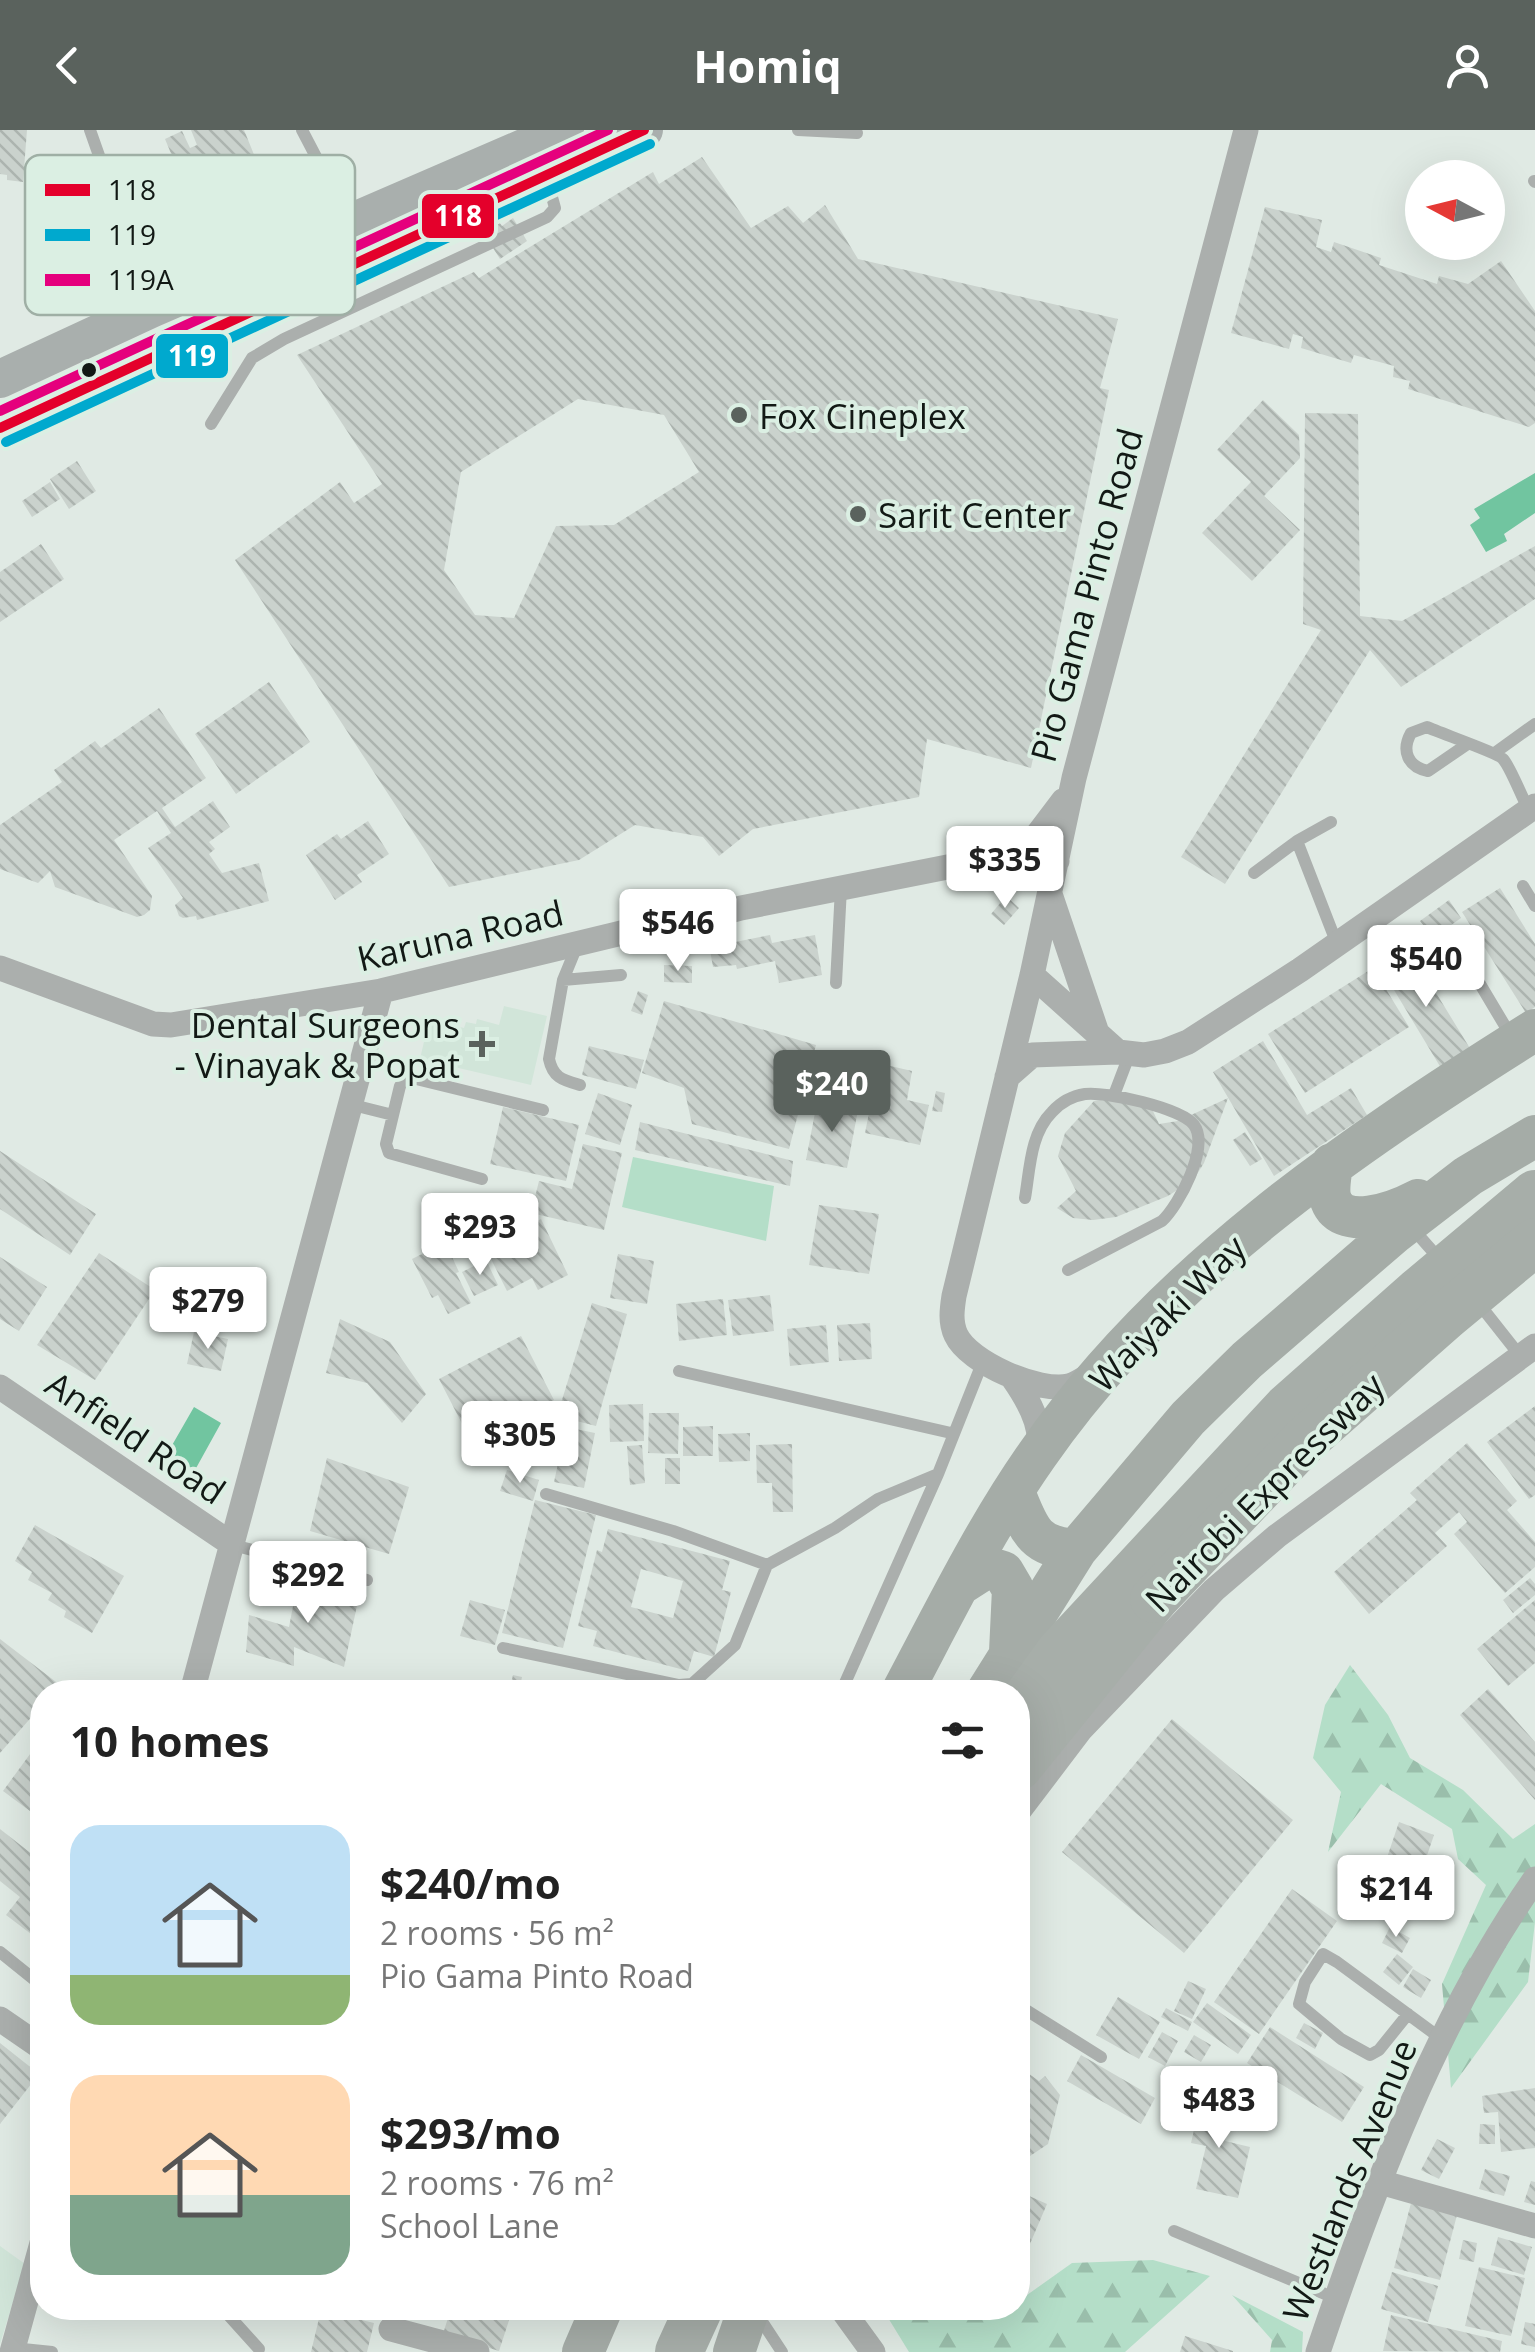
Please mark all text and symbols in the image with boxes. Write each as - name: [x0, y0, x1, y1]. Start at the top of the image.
- text: Homiq: [693, 35, 842, 96]
- icon: back: [40, 38, 95, 93]
- icon: person: [1440, 38, 1495, 93]
- legend: [25, 155, 355, 315]
- north arrow: [1405, 160, 1505, 260]
- map controls: [1405, 160, 1505, 260]
- text: 118: [108, 170, 156, 208]
- line badge: 118: [420, 192, 496, 240]
- text: 118: [434, 196, 482, 234]
- text: 119: [108, 215, 156, 253]
- text: 119A: [108, 260, 174, 298]
- line badge: 119: [154, 332, 230, 380]
- text: 119: [168, 336, 216, 374]
- unlabelled marker: [79, 360, 99, 380]
- place label: Fox Cineplex: [759, 392, 966, 439]
- marker: Fox Cineplex: [728, 404, 750, 426]
- street label: Pio Gama Pinto Road: [1019, 423, 1153, 767]
- place label: Sarit Center: [878, 491, 1071, 538]
- marker: Sarit Center: [847, 503, 869, 525]
- pin: $335: [946, 826, 1064, 911]
- text: $335: [968, 837, 1042, 880]
- street label: Karuna Road: [352, 888, 568, 982]
- pin: $546: [619, 889, 737, 974]
- text: $546: [641, 900, 715, 943]
- pin: $540: [1367, 925, 1485, 1010]
- text: $540: [1389, 936, 1463, 979]
- place label: Dental Surgeons - Vinayak & Popat: [175, 1001, 460, 1088]
- marker: Dental Surgeons - Vinayak & Popat: [469, 1031, 495, 1057]
- pin: $240: [773, 1050, 891, 1135]
- text: $240: [795, 1061, 869, 1104]
- pin: $293: [421, 1193, 539, 1278]
- text: $293: [443, 1204, 517, 1247]
- street label: Waiyaki Way: [1079, 1224, 1256, 1401]
- pin: $279: [149, 1267, 267, 1352]
- text: $279: [171, 1278, 245, 1321]
- street label: Anfield Road: [37, 1360, 235, 1514]
- street label: Nairobi Expressway: [1134, 1362, 1394, 1622]
- pin: $305: [461, 1401, 579, 1486]
- text: $305: [483, 1412, 557, 1455]
- pin: $292: [249, 1541, 367, 1626]
- text: $292: [271, 1552, 345, 1595]
- text: 10 homes: [70, 1712, 269, 1769]
- icon: filters: [935, 1713, 990, 1768]
- text: $240/mo: [380, 1854, 561, 1911]
- pin: $214: [1337, 1855, 1455, 1940]
- icon: home: [150, 1865, 270, 1985]
- text: $214: [1359, 1866, 1433, 1909]
- text: 2 rooms · 56 m²: [380, 1911, 614, 1954]
- text: Pio Gama Pinto Road: [380, 1954, 694, 1997]
- street label: Westlands Avenue: [1271, 2032, 1427, 2328]
- pin: $483: [1160, 2066, 1278, 2151]
- text: $483: [1182, 2077, 1256, 2120]
- text: $293/mo: [380, 2104, 561, 2161]
- icon: home: [150, 2115, 270, 2235]
- text: 2 rooms · 76 m²: [380, 2161, 614, 2204]
- text: School Lane: [380, 2204, 559, 2247]

